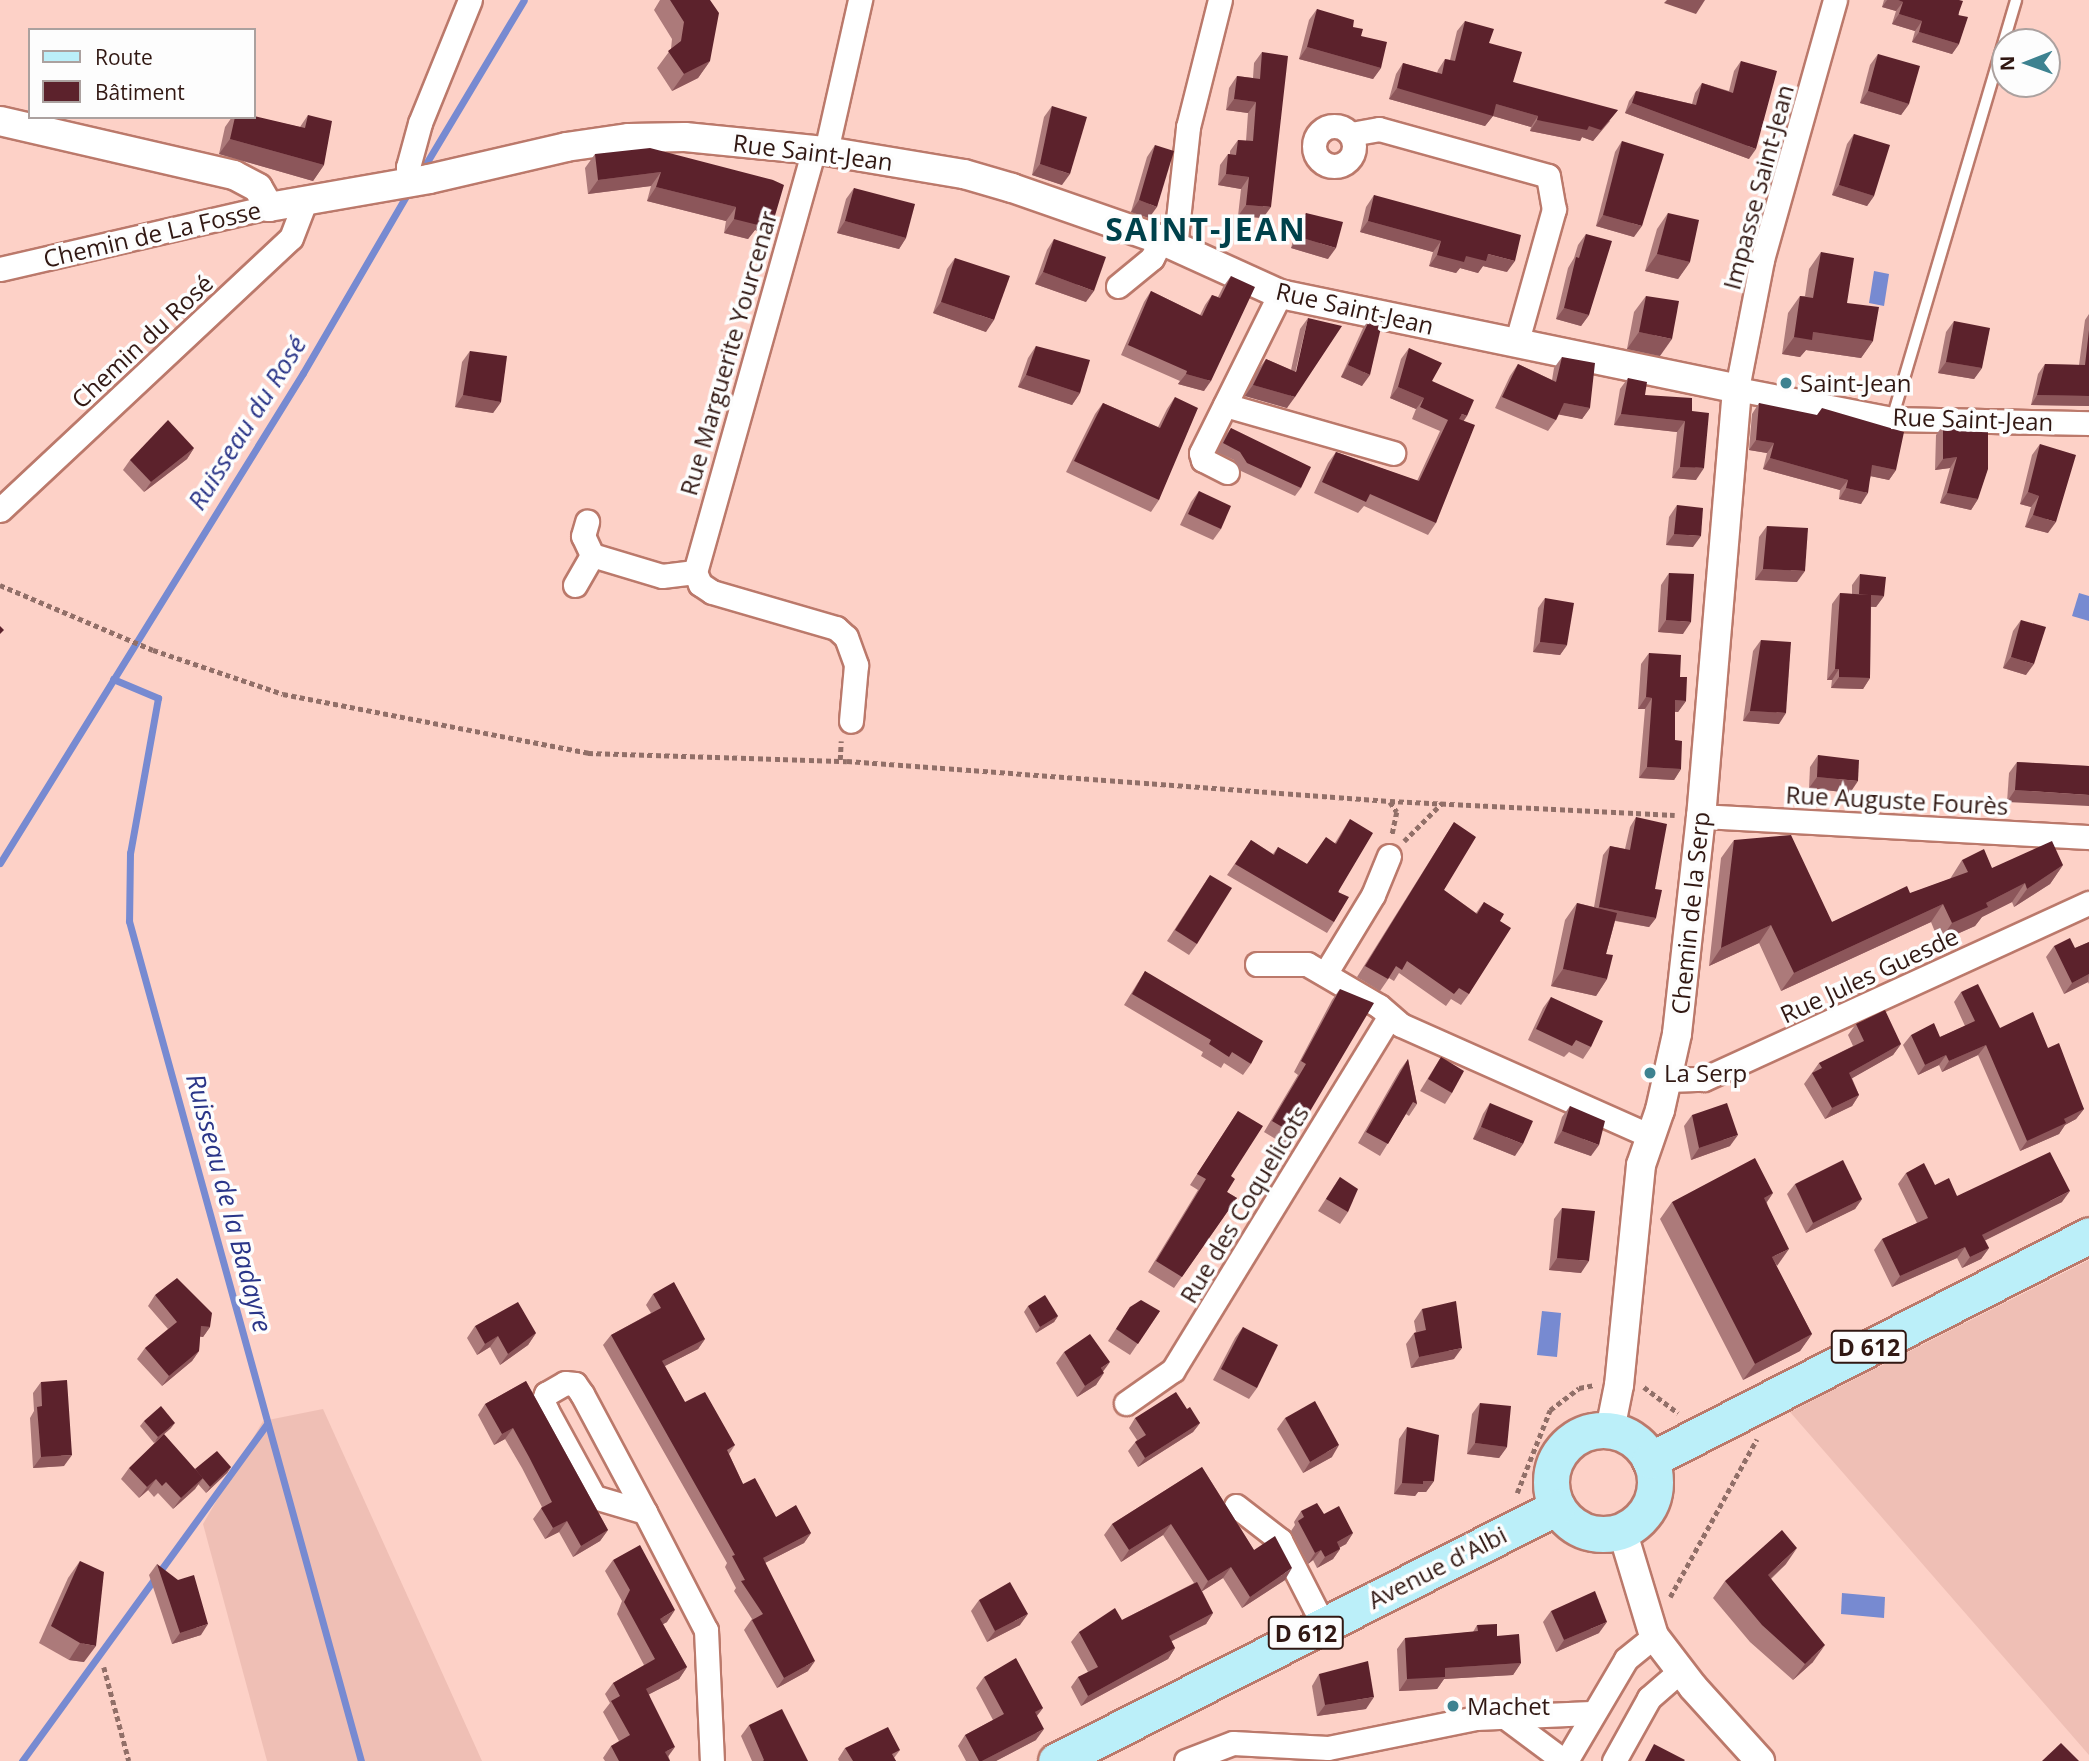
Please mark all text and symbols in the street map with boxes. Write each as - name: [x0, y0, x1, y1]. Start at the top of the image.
- legend: [28, 28, 256, 119]
- north arrow: [1991, 28, 2061, 98]
- text: Route: [95, 43, 153, 71]
- text: N: [1994, 55, 2020, 71]
- text: Bâtiment: [95, 78, 185, 106]
- street label: Impasse Saint-Jean: [1717, 81, 1799, 293]
- street label: Rue Saint-Jean: [731, 128, 895, 176]
- street label: Chemin de La Fosse: [41, 195, 263, 273]
- street label: Rue Marguerite Yourcenar: [674, 207, 782, 499]
- district label: SAINT-JEAN: [1106, 210, 1306, 248]
- street label: Chemin du Rosé: [66, 268, 218, 414]
- street label: Rue Saint-Jean: [1273, 276, 1437, 340]
- water label: Ruisseau du Rosé: [181, 331, 313, 515]
- place label: Saint-Jean: [1800, 369, 1912, 397]
- marker: Saint-Jean: [1778, 375, 1794, 391]
- street label: Rue Saint-Jean: [1892, 402, 2054, 436]
- street label: Rue Auguste Fourès: [1785, 780, 2009, 820]
- street label: Chemin de la Serp: [1665, 810, 1715, 1016]
- street label: Rue Jules Guesde: [1776, 921, 1962, 1029]
- place label: La Serp: [1664, 1059, 1747, 1087]
- marker: La Serp: [1642, 1065, 1658, 1081]
- water label: Ruisseau de la Badayre: [179, 1070, 279, 1336]
- street label: Rue des Coquelicots: [1174, 1100, 1314, 1308]
- road number: D 612: [1830, 1328, 1908, 1366]
- street label: Avenue d'Albi: [1363, 1520, 1511, 1614]
- road number: D 612: [1268, 1614, 1344, 1652]
- place label: Machet: [1467, 1692, 1550, 1720]
- marker: Machet: [1445, 1698, 1461, 1714]

